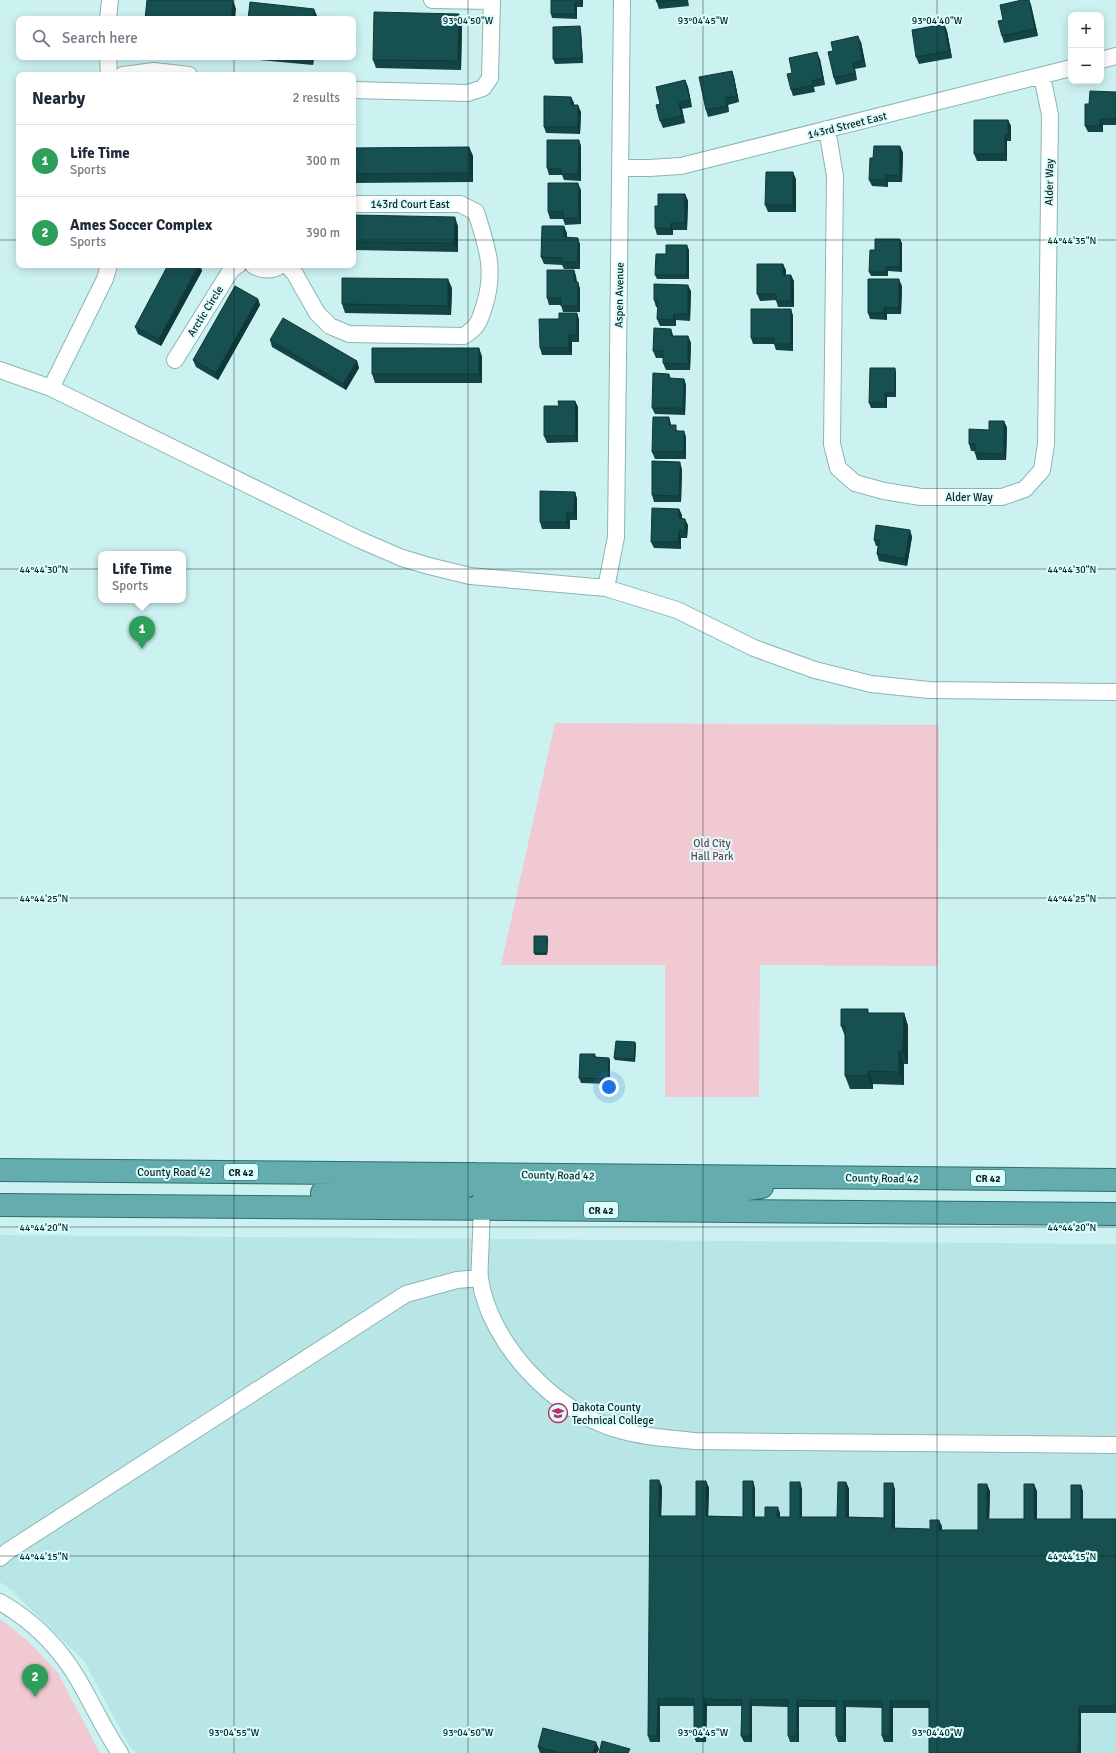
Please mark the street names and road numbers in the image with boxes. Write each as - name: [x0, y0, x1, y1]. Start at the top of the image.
- street label: 143rd Street East: [806, 109, 888, 142]
- street label: Alder Way: [1043, 157, 1056, 206]
- street label: 143rd Court East: [370, 198, 450, 211]
- street label: Aspen Avenue: [612, 262, 627, 328]
- street label: Arctic Circle: [185, 283, 226, 339]
- street label: Alder Way: [945, 491, 993, 504]
- road number: CR 42: [224, 1164, 258, 1180]
- street label: County Road 42: [137, 1166, 211, 1179]
- street label: County Road 42: [521, 1168, 595, 1183]
- road number: CR 42: [971, 1170, 1005, 1186]
- street label: County Road 42: [845, 1171, 919, 1186]
- road number: CR 42: [584, 1202, 618, 1218]

